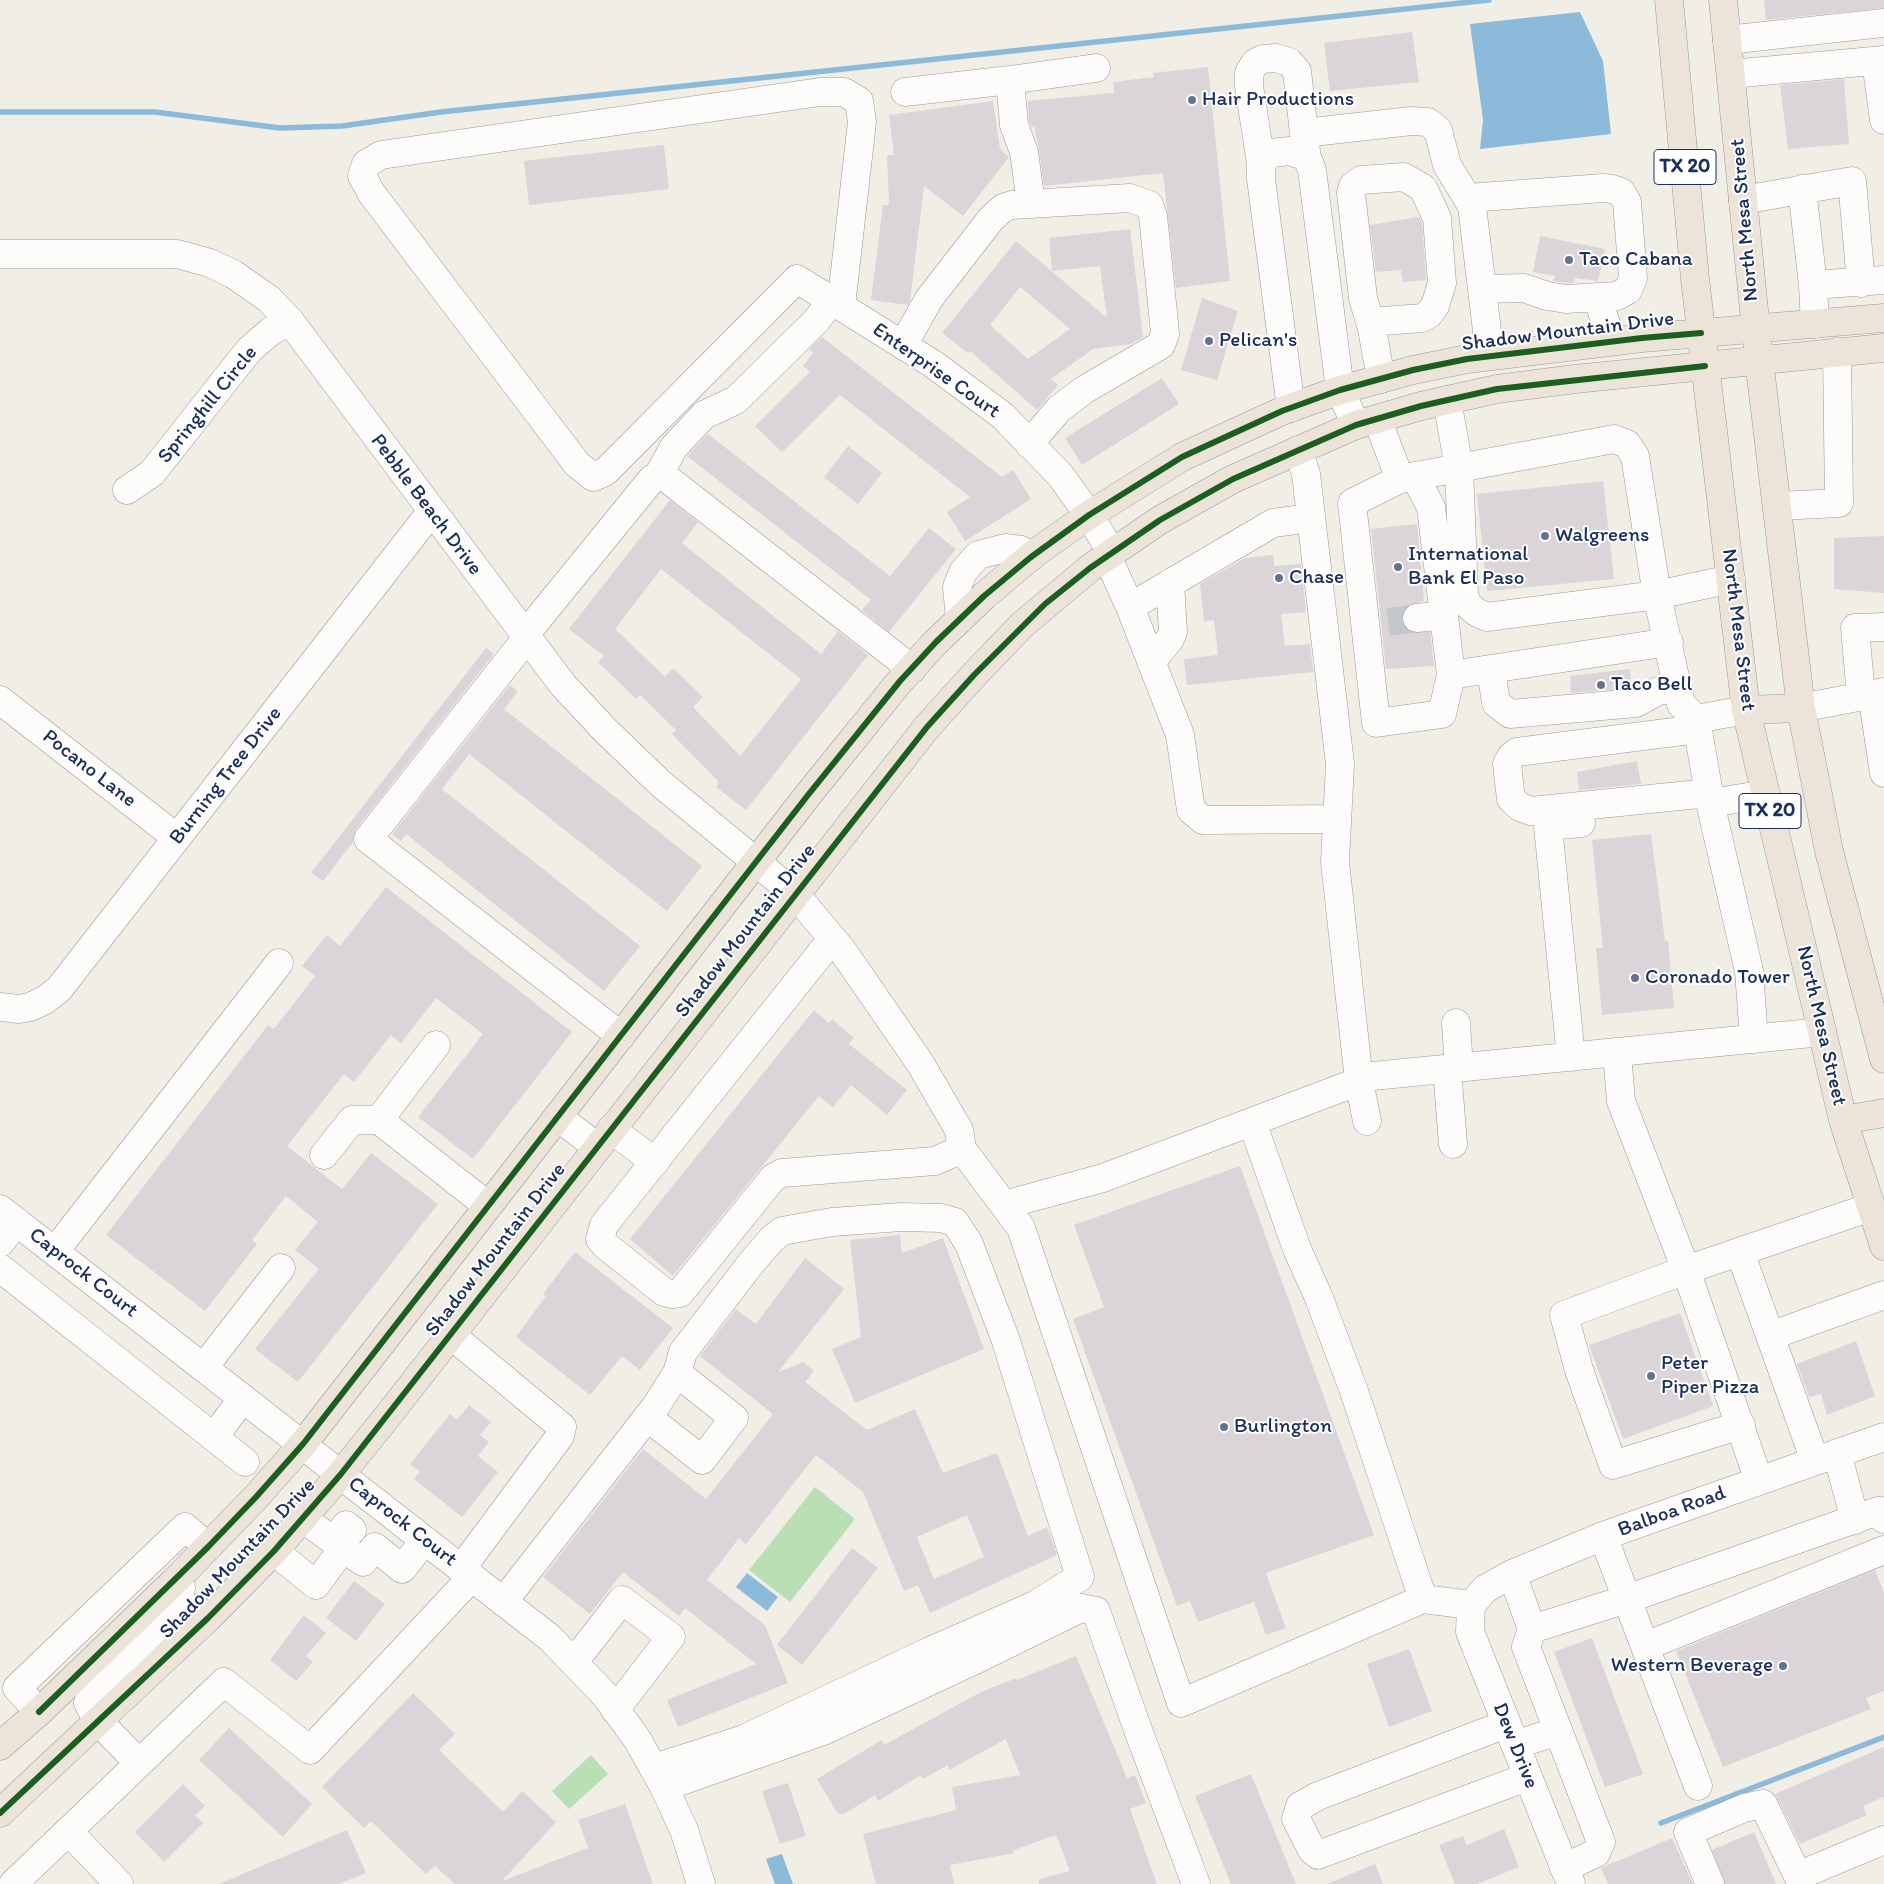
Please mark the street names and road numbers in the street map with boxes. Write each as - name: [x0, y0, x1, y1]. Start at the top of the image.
- street label: North Mesa Street: [1725, 137, 1765, 303]
- road number: TX 20: [1654, 150, 1716, 184]
- street label: Shadow Mountain Drive: [1460, 306, 1676, 358]
- street label: Enterprise Court: [867, 318, 1005, 424]
- street label: Springhill Circle: [153, 341, 263, 469]
- street label: Pebble Beach Drive: [365, 429, 487, 581]
- street label: North Mesa Street: [1716, 547, 1760, 713]
- street label: Burning Tree Drive: [164, 702, 288, 850]
- street label: Pocano Lane: [37, 725, 141, 813]
- road number: TX 20: [1739, 794, 1801, 828]
- street label: Shadow Mountain Drive: [670, 839, 822, 1023]
- street label: North Mesa Street: [1790, 944, 1852, 1108]
- street label: Shadow Mountain Drive: [420, 1158, 572, 1342]
- street label: Caprock Court: [23, 1223, 143, 1323]
- street label: Caprock Court: [342, 1472, 462, 1572]
- street label: Shadow Mountain Drive: [155, 1473, 321, 1645]
- street label: Balboa Road: [1615, 1481, 1729, 1543]
- street label: Dew Drive: [1486, 1699, 1544, 1793]

